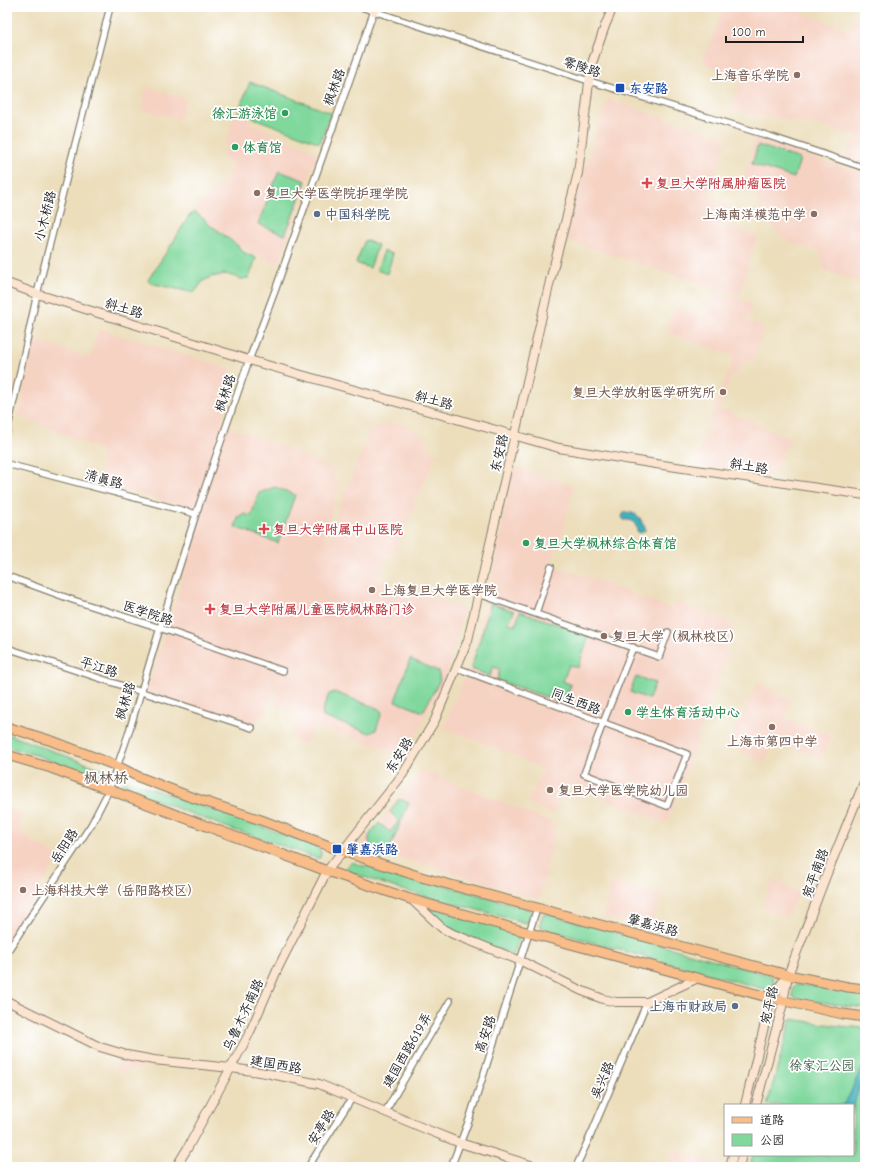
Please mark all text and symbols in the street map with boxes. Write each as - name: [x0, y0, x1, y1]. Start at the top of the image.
- scale bar: [726, 18, 803, 44]
- text: 100 m: [732, 25, 765, 39]
- street label: 零陵路: [561, 54, 603, 80]
- street label: 枫林路: [320, 66, 348, 108]
- place label: 上海音乐学院: [711, 68, 789, 83]
- marker: 上海音乐学院: [792, 70, 802, 80]
- place label: 东安路: [629, 81, 668, 96]
- marker: 东安路: [614, 82, 626, 94]
- place label: 徐汇游泳馆: [212, 106, 277, 121]
- marker: 徐汇游泳馆: [280, 108, 290, 118]
- place label: 体育馆: [243, 140, 282, 155]
- marker: 体育馆: [230, 142, 240, 152]
- place label: 复旦大学附属肿瘤医院: [656, 176, 786, 191]
- marker: 复旦大学附属肿瘤医院: [641, 177, 653, 189]
- place label: 复旦大学医学院护理学院: [265, 186, 408, 201]
- marker: 复旦大学医学院护理学院: [252, 188, 262, 198]
- street label: 小木桥路: [31, 189, 59, 243]
- place label: 中国科学院: [325, 207, 390, 222]
- place label: 上海南洋模范中学: [702, 207, 806, 222]
- marker: 中国科学院: [312, 209, 322, 219]
- marker: 上海南洋模范中学: [809, 209, 819, 219]
- street label: 斜土路: [103, 295, 145, 321]
- street label: 枫林路: [212, 372, 238, 414]
- place label: 复旦大学放射医学研究所: [572, 385, 715, 400]
- street label: 斜土路: [413, 387, 455, 413]
- marker: 复旦大学放射医学研究所: [718, 387, 728, 397]
- street label: 东安路: [487, 432, 511, 474]
- street label: 斜土路: [728, 455, 770, 477]
- street label: 清真路: [83, 467, 125, 491]
- place label: 复旦大学附属中山医院: [273, 522, 403, 537]
- marker: 复旦大学附属中山医院: [258, 523, 270, 535]
- place label: 复旦大学枫林综合体育馆: [534, 536, 677, 551]
- marker: 复旦大学枫林综合体育馆: [521, 538, 531, 548]
- place label: 上海复旦大学医学院: [380, 583, 497, 598]
- marker: 上海复旦大学医学院: [367, 585, 377, 595]
- street label: 医学院路: [121, 598, 175, 628]
- place label: 复旦大学附属儿童医院枫林路门诊: [219, 602, 414, 617]
- marker: 复旦大学附属儿童医院枫林路门诊: [204, 603, 216, 615]
- place label: 复旦大学（枫林校区）: [612, 629, 742, 644]
- marker: 复旦大学（枫林校区）: [599, 631, 609, 641]
- street label: 平江路: [78, 654, 120, 680]
- street label: 枫林路: [112, 680, 138, 722]
- street label: 同生西路: [549, 685, 603, 717]
- place label: 学生体育活动中心: [636, 705, 740, 720]
- marker: 学生体育活动中心: [623, 707, 633, 717]
- marker: 上海市第四中学: [767, 722, 777, 732]
- street label: 东安路: [382, 734, 416, 776]
- place label: 上海市第四中学: [726, 734, 818, 749]
- district label: 枫林桥: [83, 769, 129, 787]
- place label: 复旦大学医学院幼儿园: [558, 783, 688, 798]
- marker: 复旦大学医学院幼儿园: [545, 785, 555, 795]
- street label: 岳阳路: [47, 826, 81, 866]
- place label: 肇嘉浜路: [346, 842, 398, 857]
- marker: 肇嘉浜路: [331, 843, 343, 855]
- street label: 宛平南路: [799, 846, 831, 900]
- place label: 上海科技大学（岳阳路校区）: [31, 883, 200, 898]
- marker: 上海科技大学（岳阳路校区）: [18, 885, 28, 895]
- street label: 肇嘉浜路: [626, 911, 680, 939]
- street label: 乌鲁木齐南路: [220, 976, 266, 1054]
- street label: 宛平路: [757, 984, 781, 1026]
- place label: 上海市财政局: [649, 999, 727, 1014]
- marker: 上海市财政局: [730, 1001, 740, 1011]
- street label: 建国西路619弄: [379, 1010, 435, 1090]
- street label: 高安路: [472, 1013, 498, 1055]
- street label: 建国西路: [249, 1052, 303, 1076]
- park label: 徐家汇公园: [789, 1058, 855, 1073]
- street label: 吴兴路: [587, 1059, 617, 1101]
- legend: [724, 1104, 854, 1156]
- street label: 安亭路: [304, 1106, 338, 1148]
- text: 道路: [760, 1113, 784, 1127]
- text: 公园: [760, 1133, 784, 1147]

